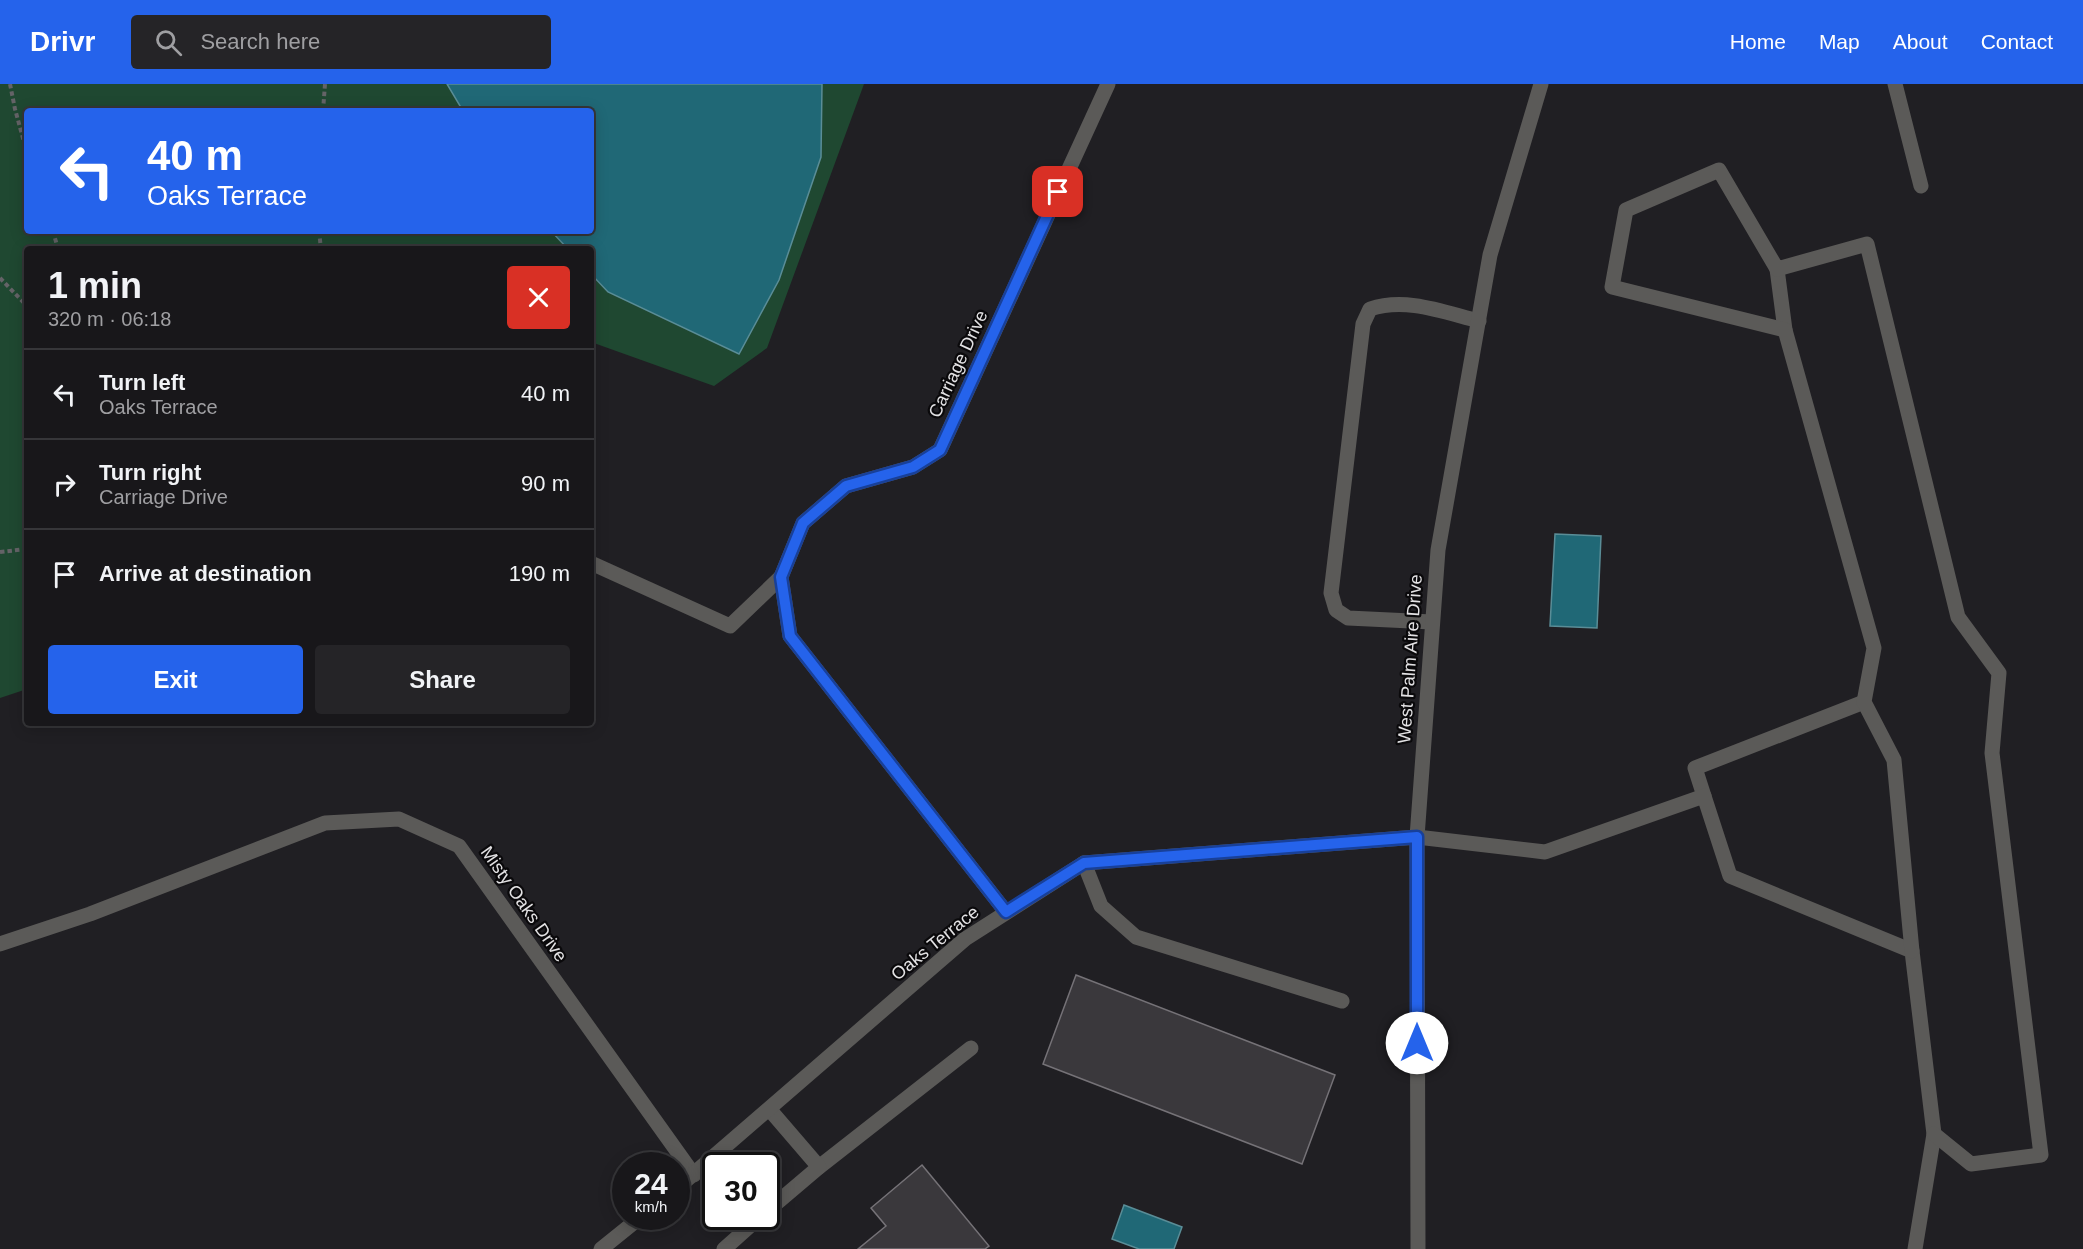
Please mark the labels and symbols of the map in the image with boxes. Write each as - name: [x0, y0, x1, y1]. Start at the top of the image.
- pin: [1032, 166, 1083, 217]
- street label: Carriage Drive: [924, 307, 992, 421]
- street label: West Palm Aire Drive: [1394, 574, 1426, 744]
- street label: Misty Oaks Drive: [477, 843, 571, 965]
- street label: Oaks Terrace: [887, 902, 983, 984]
- position arrow: [1385, 1011, 1449, 1075]
- speed limit sign: 30: [702, 1152, 780, 1230]

